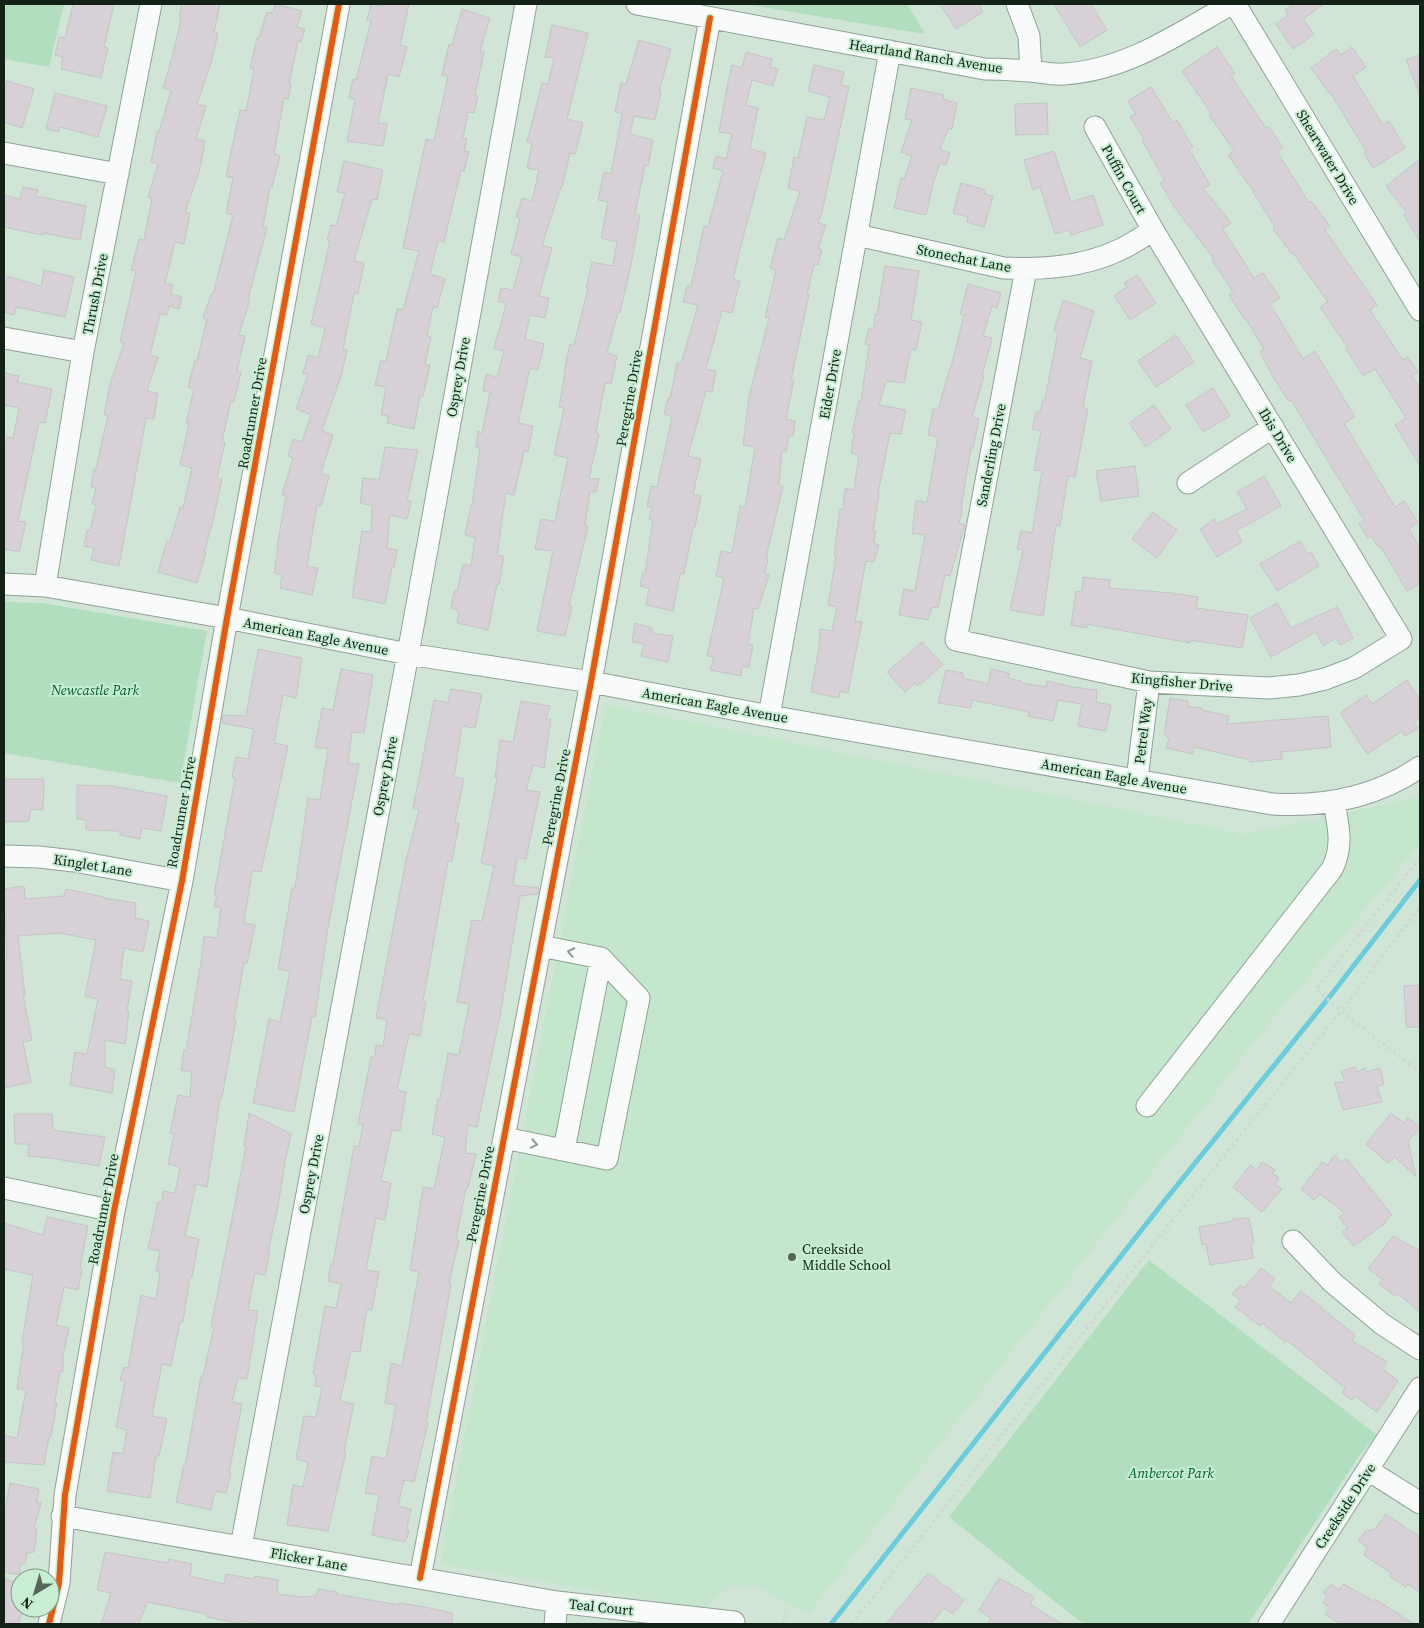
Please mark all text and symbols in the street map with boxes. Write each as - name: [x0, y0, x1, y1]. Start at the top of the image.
- street label: Heartland Ranch Avenue: [848, 34, 1004, 78]
- street label: Shearwater Drive: [1292, 106, 1364, 208]
- street label: Puffin Court: [1097, 141, 1151, 218]
- street label: Stonechat Lane: [915, 239, 1013, 277]
- street label: Thrush Drive: [77, 252, 113, 336]
- street label: Osprey Drive: [441, 335, 475, 419]
- street label: Eider Drive: [814, 347, 846, 421]
- street label: Peregrine Drive: [611, 348, 647, 448]
- street label: Roadrunner Drive: [232, 356, 272, 470]
- street label: Sanderling Drive: [971, 402, 1011, 508]
- street label: Ibis Drive: [1254, 404, 1302, 466]
- street label: American Eagle Avenue: [242, 612, 390, 660]
- street label: Kingfisher Drive: [1130, 668, 1234, 696]
- park label: Newcastle Park: [50, 680, 139, 700]
- street label: American Eagle Avenue: [640, 682, 790, 728]
- street label: Petrel Way: [1129, 696, 1157, 765]
- street label: Osprey Drive: [367, 734, 403, 818]
- street label: Peregrine Drive: [537, 747, 575, 847]
- street label: American Eagle Avenue: [1039, 753, 1189, 799]
- street label: Roadrunner Drive: [161, 755, 201, 869]
- street label: Kinglet Lane: [52, 849, 134, 881]
- one-way arrow: [566, 947, 575, 958]
- street label: Osprey Drive: [293, 1132, 329, 1216]
- one-way arrow: [529, 1139, 538, 1149]
- street label: Peregrine Drive: [461, 1144, 499, 1244]
- street label: Roadrunner Drive: [82, 1152, 124, 1266]
- place label: Creekside Middle School: [802, 1239, 891, 1275]
- marker: Creekside Middle School: [786, 1251, 798, 1263]
- street label: Creekside Drive: [1310, 1459, 1380, 1553]
- park label: Ambercot Park: [1127, 1463, 1214, 1483]
- street label: Flicker Lane: [269, 1542, 349, 1576]
- north arrow: [10, 1568, 60, 1618]
- text: N: [17, 1592, 37, 1614]
- street label: Teal Court: [568, 1594, 634, 1620]

